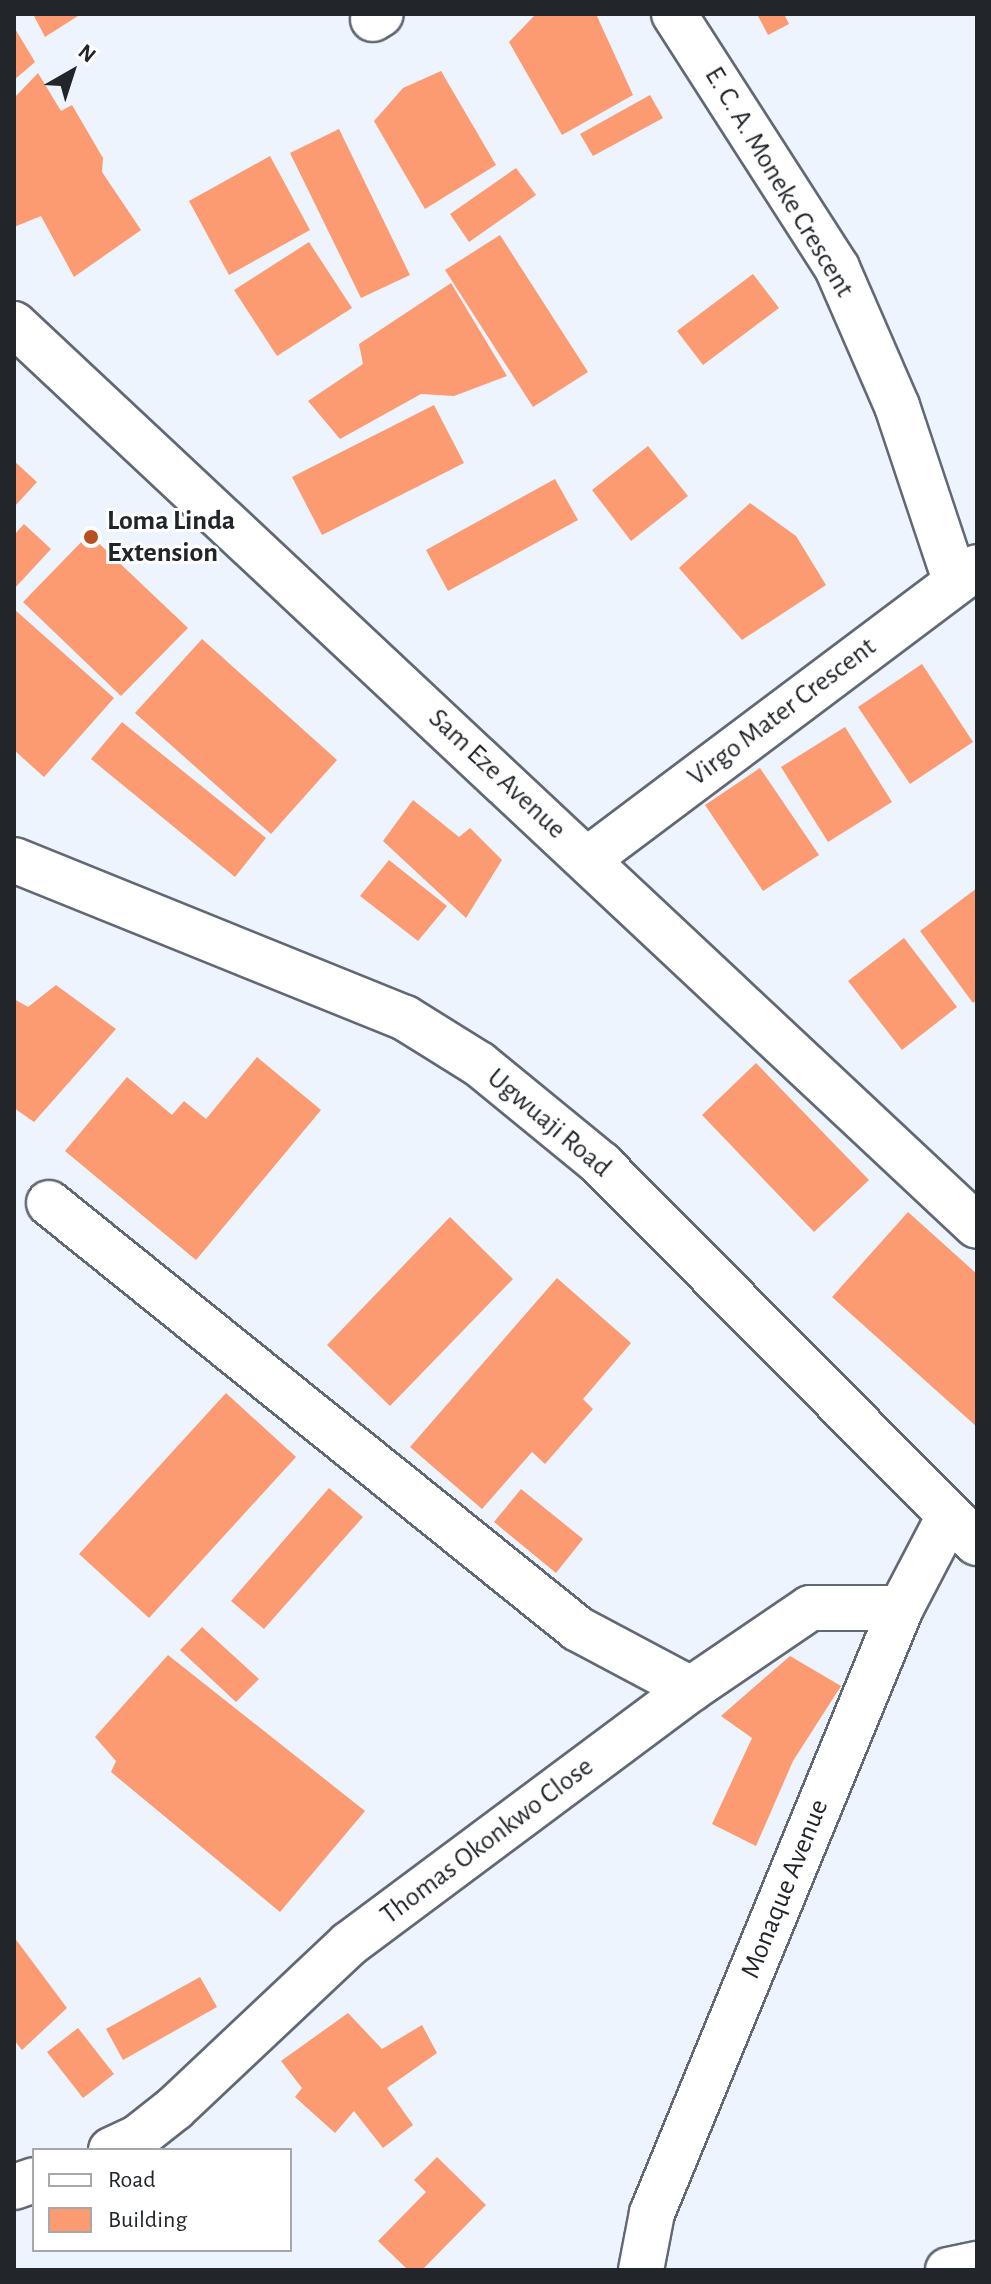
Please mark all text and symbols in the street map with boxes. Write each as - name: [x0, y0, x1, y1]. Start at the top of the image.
- north arrow: [32, 32, 112, 112]
- text: N: [74, 40, 100, 67]
- street label: E. C. A. Moneke Crescent: [697, 61, 861, 303]
- place label: Loma Linda Extension: [107, 504, 235, 570]
- marker: Loma Linda Extension: [82, 528, 100, 546]
- street label: Virgo Mater Crescent: [681, 630, 883, 794]
- street label: Sam Eze Avenue: [421, 702, 573, 846]
- street label: Ugwuaji Road: [480, 1061, 618, 1185]
- street label: Thomas Okonkwo Close: [374, 1750, 600, 1932]
- street label: Monaque Avenue: [734, 1795, 836, 1983]
- legend: [32, 2148, 292, 2252]
- text: Road: [108, 2168, 156, 2192]
- text: Building: [108, 2208, 187, 2232]

